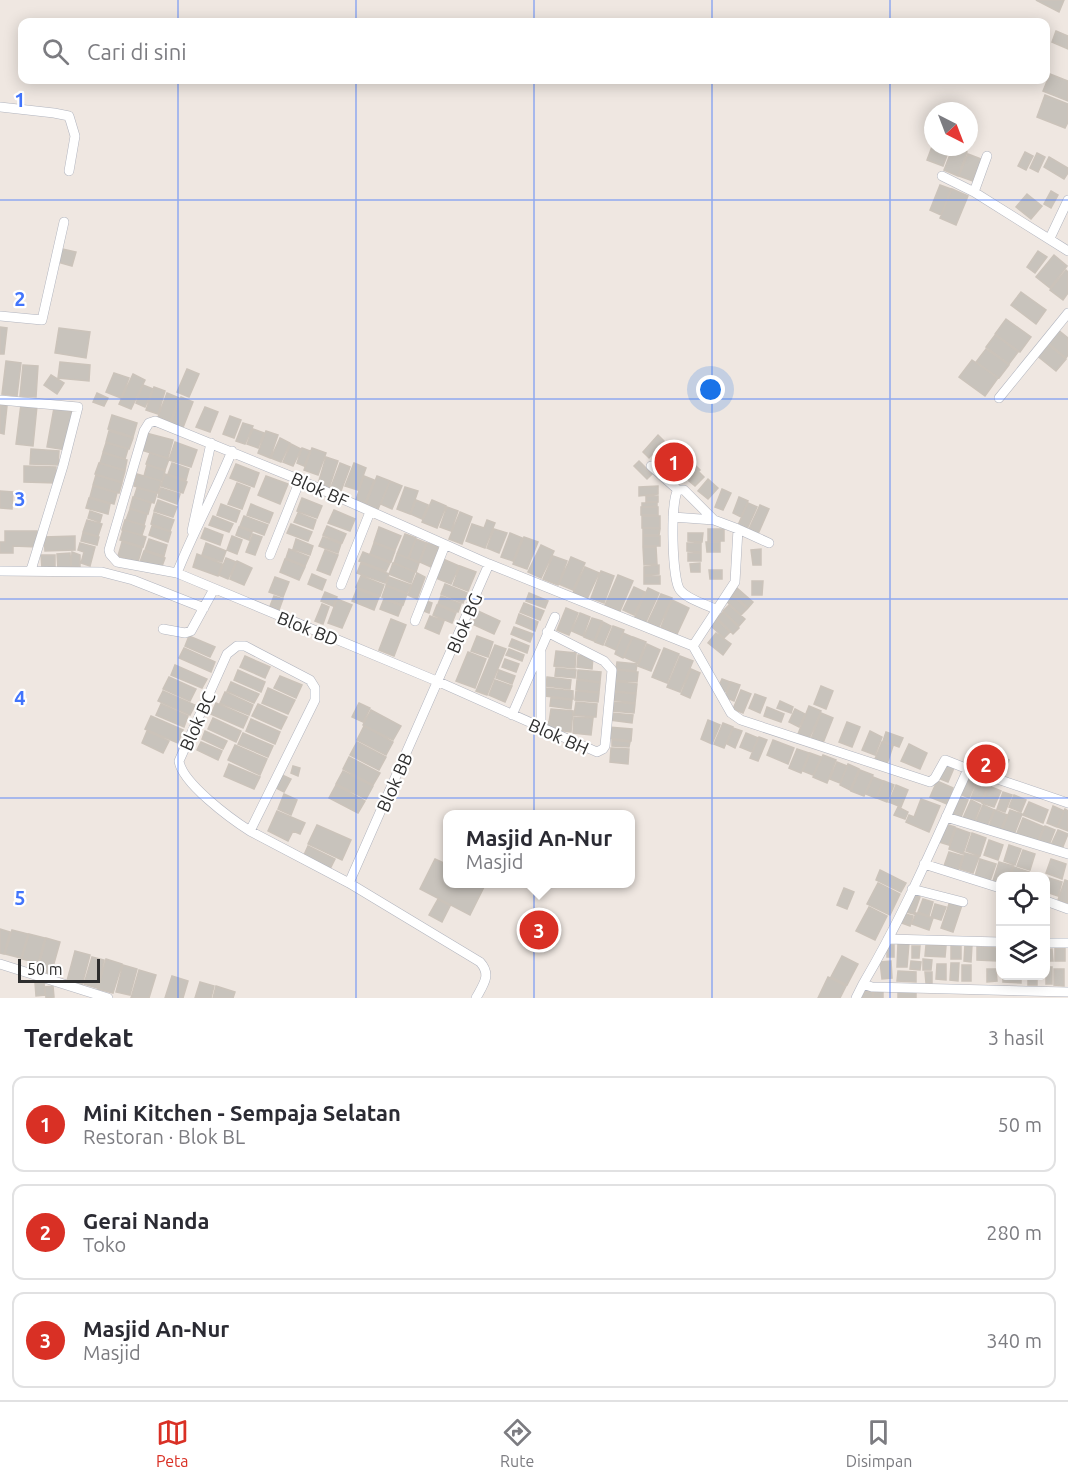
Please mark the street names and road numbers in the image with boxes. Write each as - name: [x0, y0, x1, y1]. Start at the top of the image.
- street label: Blok BF: [288, 468, 352, 510]
- street label: Blok BG: [442, 590, 486, 656]
- street label: Blok BD: [275, 607, 341, 649]
- street label: Blok BC: [175, 688, 219, 754]
- street label: Blok BH: [526, 714, 592, 758]
- street label: Blok BB: [372, 749, 416, 815]

